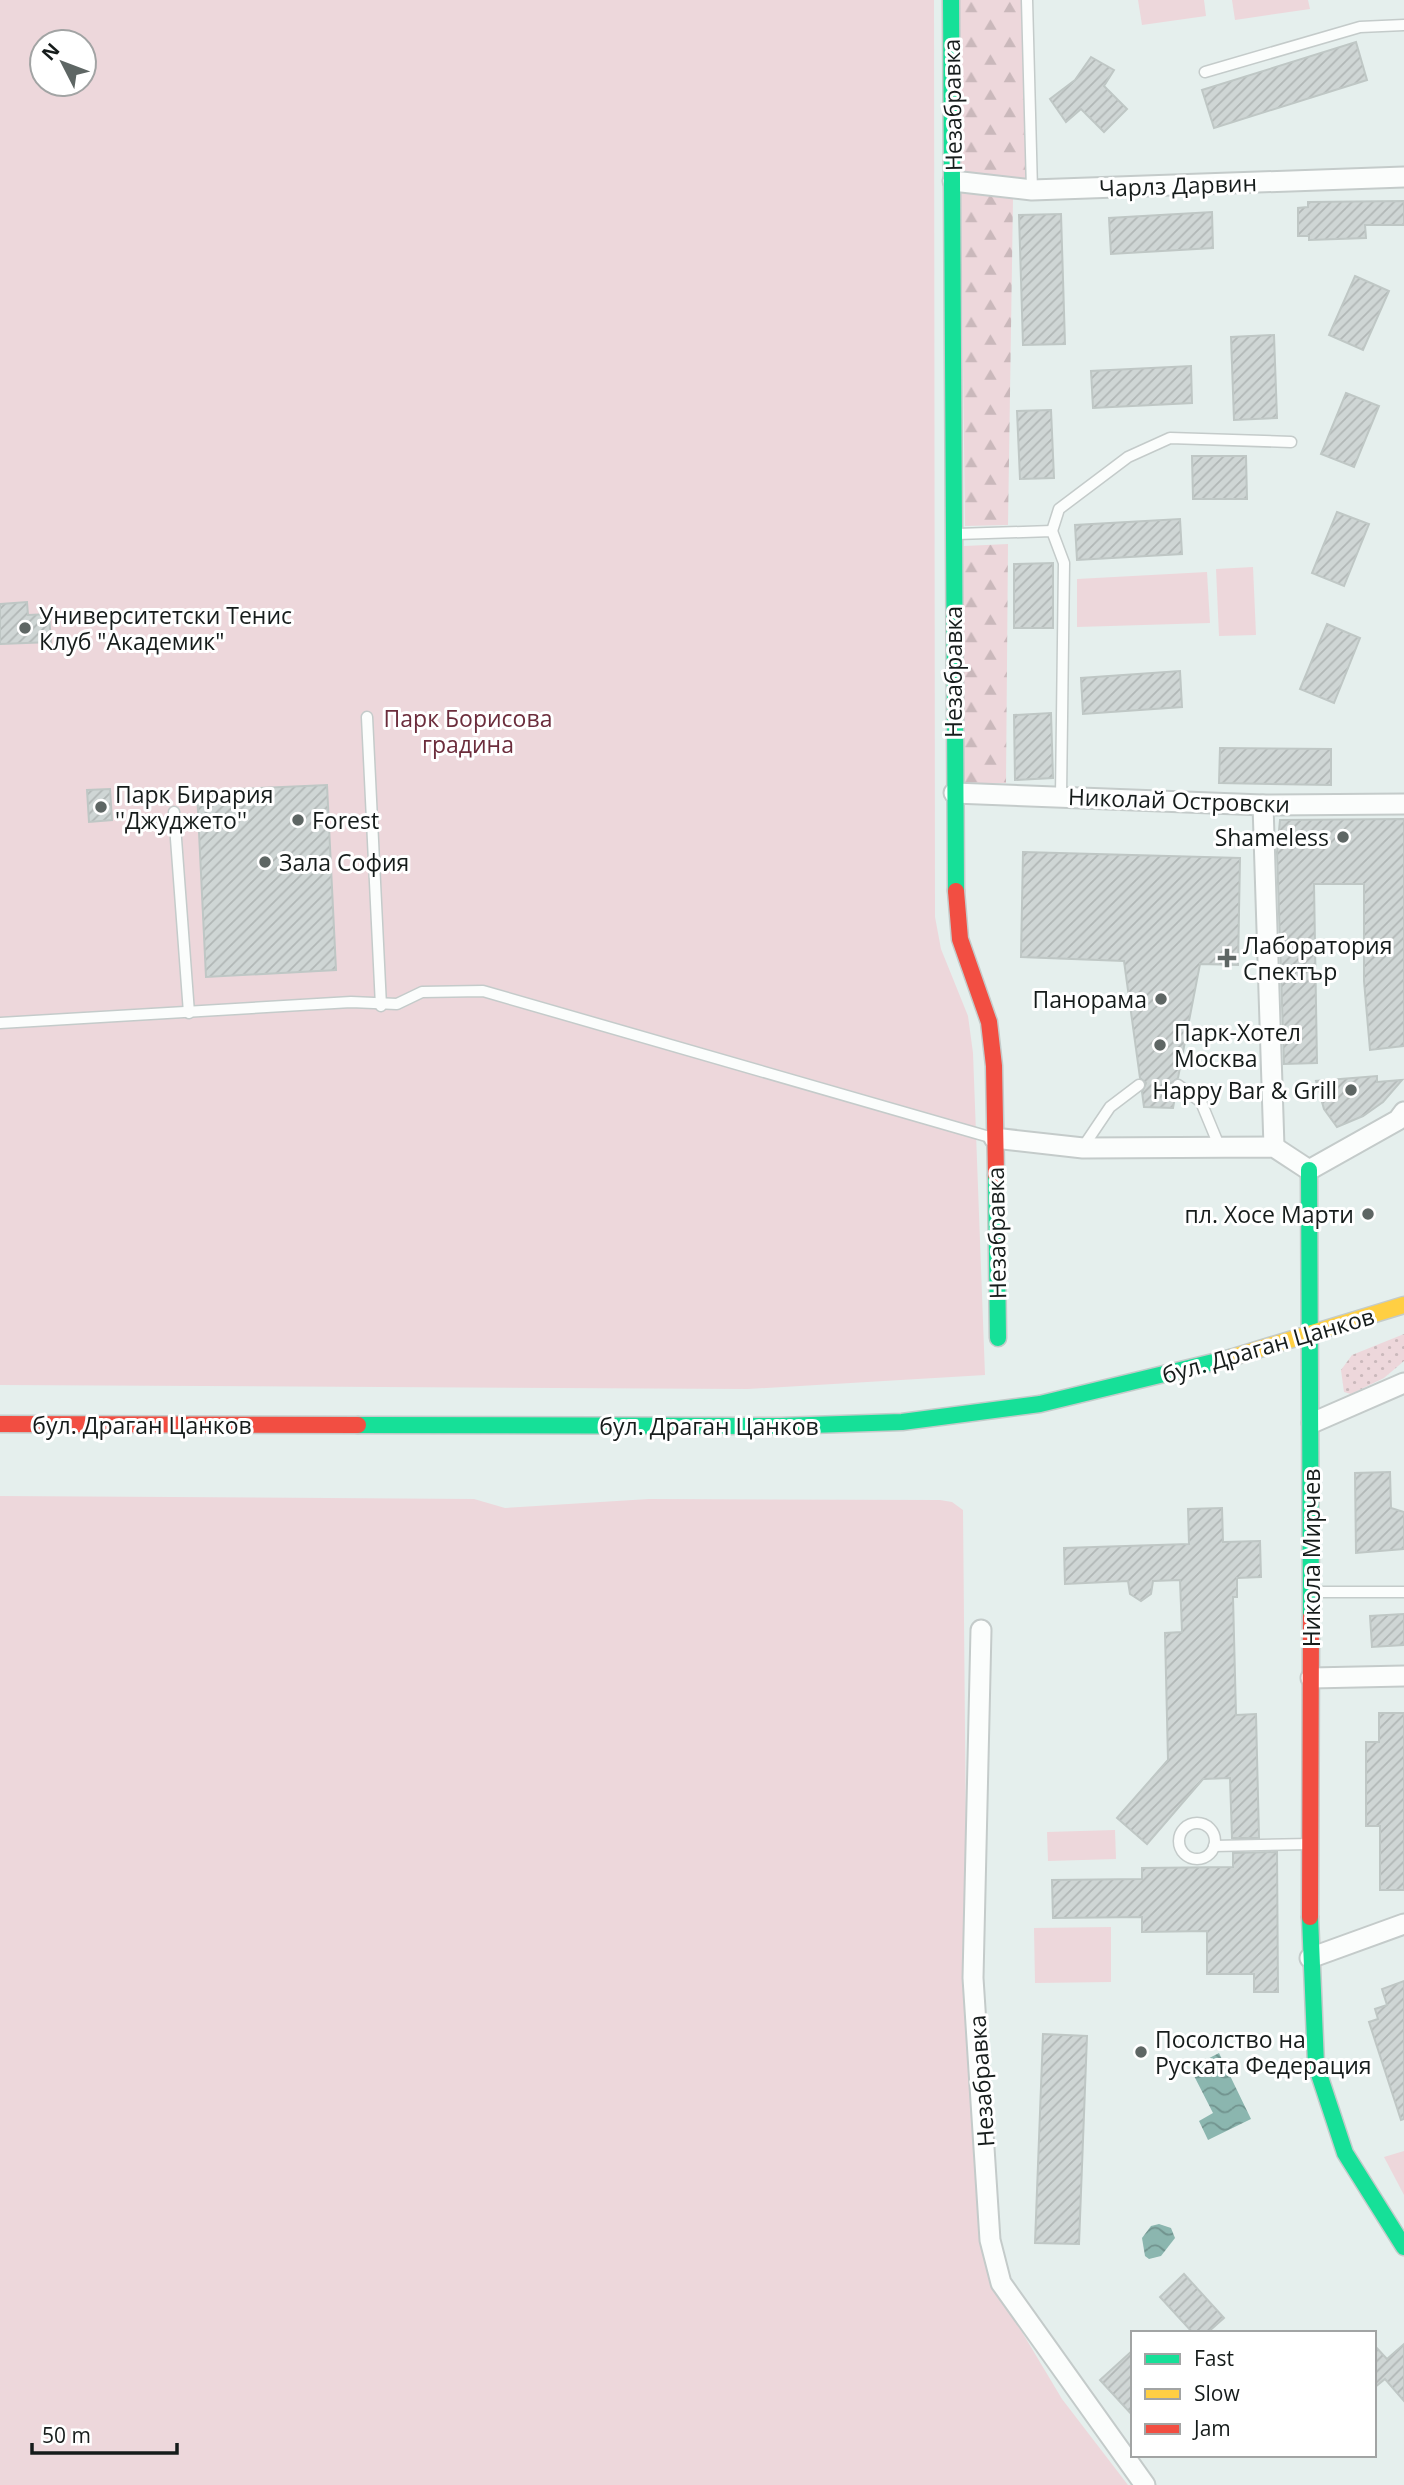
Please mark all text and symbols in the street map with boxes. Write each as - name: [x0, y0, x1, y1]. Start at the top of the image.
- north arrow: [28, 28, 98, 98]
- text: N: [36, 37, 65, 66]
- street label: Незабравка: [935, 39, 969, 171]
- street label: Чарлз Дарвин: [1098, 166, 1258, 204]
- place label: Университетски Тенис Клуб "Академик": [39, 599, 292, 657]
- street label: Незабравка: [937, 606, 969, 738]
- marker: Университетски Тенис Клуб "Академик": [17, 620, 33, 636]
- park label: Парк Борисова градина: [384, 702, 552, 760]
- place label: Парк Бирария ''Джуджето'': [115, 778, 273, 836]
- street label: Николай Островски: [1067, 780, 1291, 820]
- marker: Парк Бирария ''Джуджето'': [93, 799, 109, 815]
- place label: Forest: [312, 804, 379, 836]
- marker: Forest: [290, 812, 306, 828]
- place label: Shameless: [1215, 821, 1329, 853]
- marker: Shameless: [1335, 829, 1351, 845]
- place label: Зала София: [279, 846, 409, 878]
- marker: Зала София: [257, 854, 273, 870]
- place label: Лаборатория Спектър: [1243, 929, 1392, 987]
- marker: Лаборатория Спектър: [1217, 948, 1237, 968]
- place label: Панорама: [1033, 983, 1147, 1015]
- marker: Панорама: [1153, 991, 1169, 1007]
- place label: Парк-Хотел Москва: [1174, 1016, 1301, 1074]
- marker: Парк-Хотел Москва: [1152, 1037, 1168, 1053]
- place label: Happy Bar & Grill: [1152, 1074, 1337, 1106]
- marker: Happy Bar & Grill: [1343, 1082, 1359, 1098]
- street label: Незабравка: [979, 1167, 1013, 1299]
- place label: пл. Хосе Марти: [1185, 1198, 1354, 1230]
- marker: пл. Хосе Марти: [1360, 1206, 1376, 1222]
- street label: бул. Драган Цанков: [1158, 1299, 1378, 1391]
- street label: бул. Драган Цанков: [32, 1409, 252, 1441]
- street label: бул. Драган Цанков: [599, 1410, 819, 1442]
- street label: Никола Мирчев: [1295, 1469, 1327, 1647]
- street label: Незабравка: [960, 2014, 1002, 2148]
- place label: Посолство на Руската Федерация: [1155, 2023, 1372, 2081]
- marker: Посолство на Руската Федерация: [1133, 2044, 1149, 2060]
- legend: [1131, 2331, 1376, 2457]
- text: Fast: [1194, 2344, 1234, 2372]
- text: Slow: [1194, 2379, 1240, 2407]
- scale bar: [32, 2412, 177, 2456]
- text: Jam: [1192, 2414, 1231, 2442]
- text: 50 m: [42, 2421, 91, 2449]

